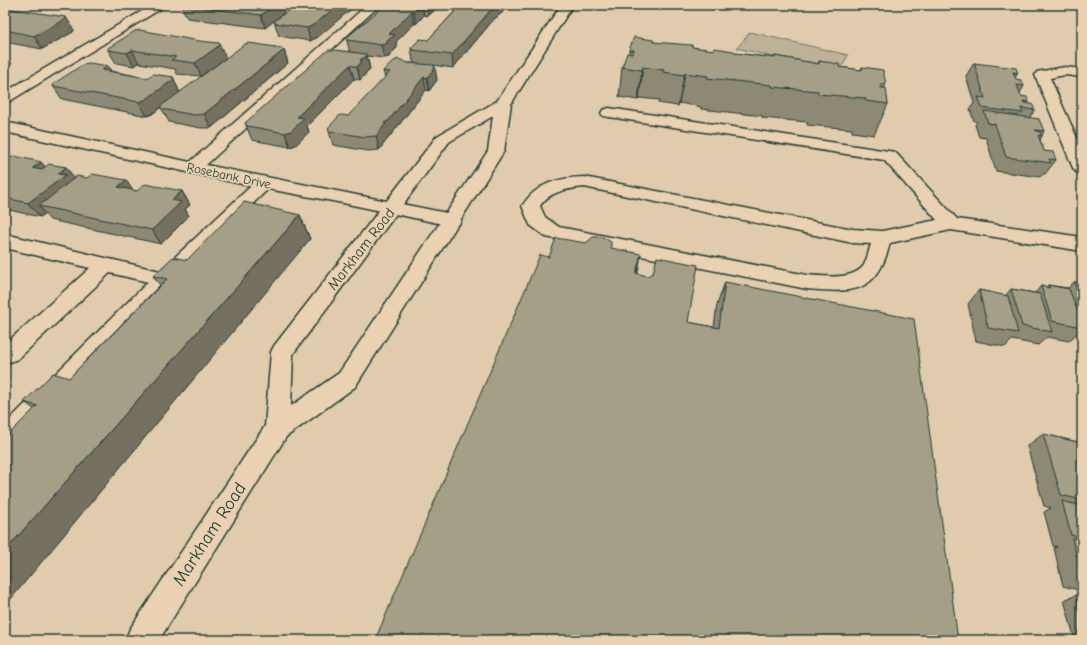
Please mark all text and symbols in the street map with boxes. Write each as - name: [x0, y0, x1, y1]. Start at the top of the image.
- street label: Rosebank Drive: [185, 159, 273, 192]
- street label: Markham Road: [323, 204, 399, 294]
- street label: Markham Road: [168, 479, 251, 590]

